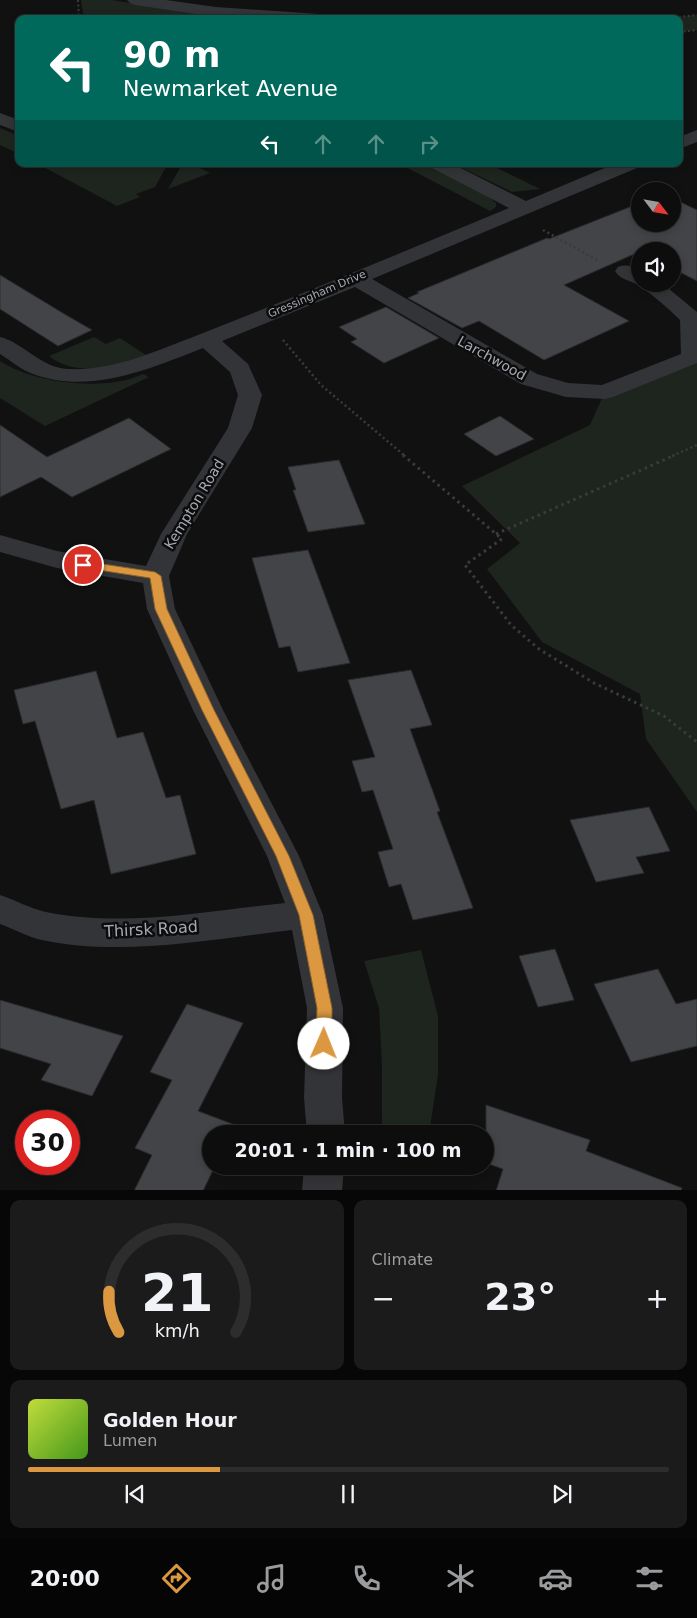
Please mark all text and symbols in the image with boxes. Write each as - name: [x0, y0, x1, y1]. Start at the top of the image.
- icon: left: [40, 35, 105, 100]
- text: 90 m: [123, 35, 220, 75]
- text: Newmarket Avenue: [123, 76, 338, 101]
- icon: left: [256, 130, 284, 158]
- icon: ahead: [309, 130, 337, 158]
- icon: ahead: [362, 130, 390, 158]
- icon: right: [415, 130, 443, 158]
- north arrow: [631, 182, 681, 232]
- map controls: [631, 182, 681, 292]
- button: sound: [631, 242, 681, 292]
- street label: Gressingham Drive: [266, 267, 368, 321]
- street label: Larchwood: [455, 333, 529, 383]
- street label: Kempton Road: [161, 456, 227, 552]
- pin: [62, 544, 104, 586]
- icon: arrive: [69, 551, 97, 579]
- street label: Thirsk Road: [103, 917, 198, 941]
- position arrow: [297, 1017, 349, 1069]
- speed limit sign: 30: [15, 1110, 80, 1175]
- text: 20:01 · 1 min · 100 m: [234, 1139, 462, 1161]
- text: Climate: [372, 1250, 433, 1269]
- text: 21: [141, 1263, 213, 1323]
- text: 23°: [484, 1275, 556, 1319]
- text: −: [372, 1282, 395, 1315]
- text: +: [646, 1282, 669, 1315]
- text: km/h: [154, 1320, 199, 1341]
- text: Golden Hour: [103, 1409, 237, 1431]
- text: Lumen: [103, 1431, 157, 1450]
- icon: previous: [121, 1480, 149, 1508]
- icon: pause: [334, 1480, 362, 1508]
- icon: next: [548, 1480, 576, 1508]
- icon: directions: [159, 1561, 194, 1596]
- icon: music: [254, 1561, 289, 1596]
- icon: phone: [349, 1561, 384, 1596]
- icon: climate: [443, 1561, 478, 1596]
- icon: car: [538, 1561, 573, 1596]
- icon: filters: [632, 1561, 667, 1596]
- text: 20:00: [30, 1566, 100, 1591]

